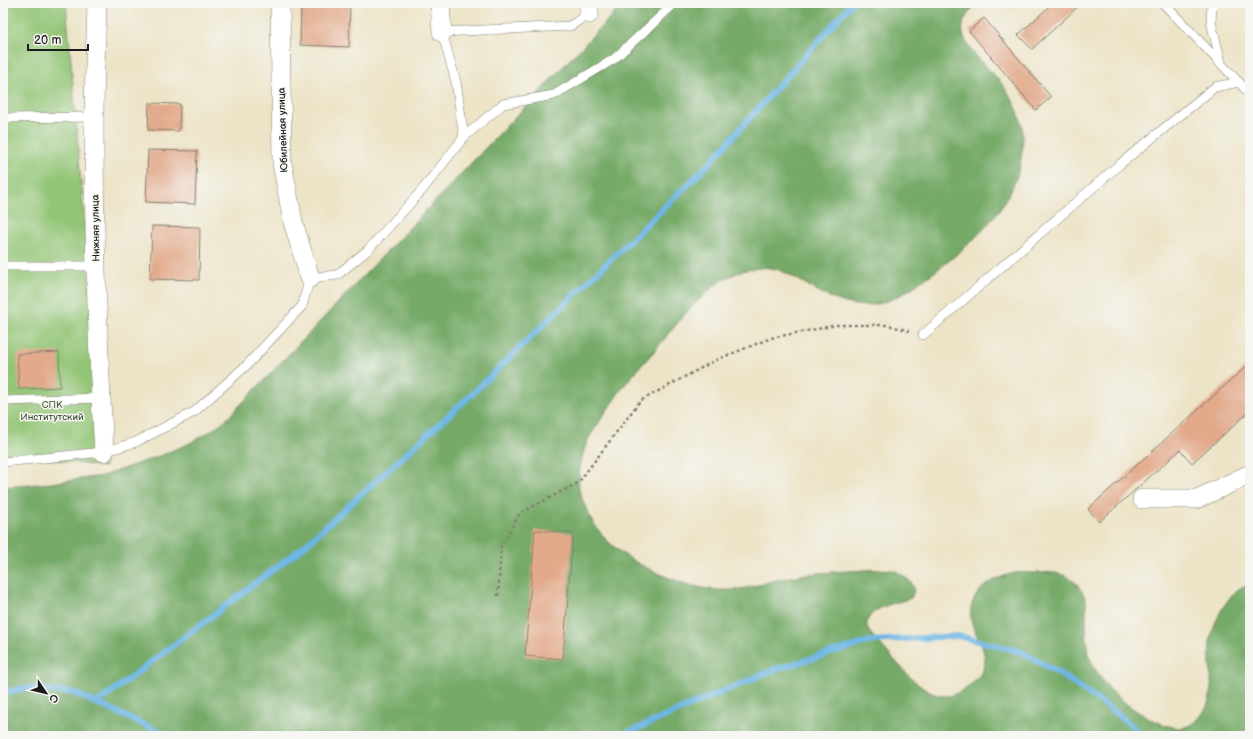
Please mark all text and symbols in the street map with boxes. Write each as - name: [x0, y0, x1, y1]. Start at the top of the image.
- scale bar: [28, 26, 88, 52]
- text: 20 m: [34, 33, 61, 48]
- street label: Юбилейная улица: [276, 87, 290, 173]
- street label: Нижняя улица: [89, 194, 103, 262]
- park label: СПК Институтский: [20, 399, 84, 423]
- north arrow: [26, 673, 66, 713]
- text: С: [46, 692, 61, 706]

